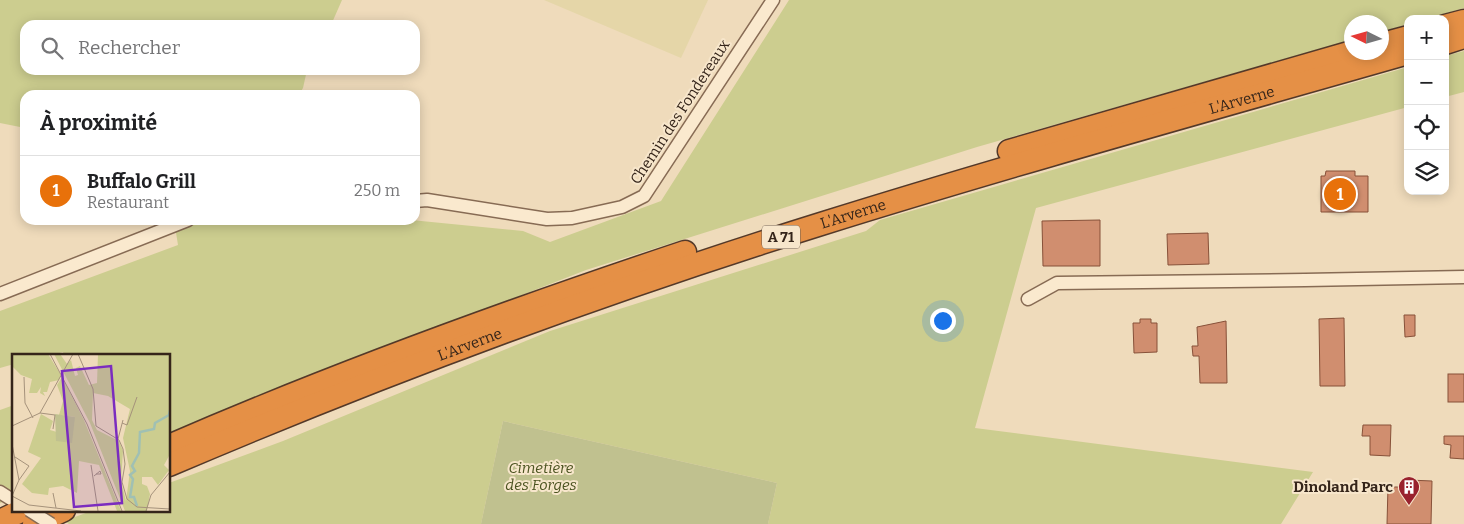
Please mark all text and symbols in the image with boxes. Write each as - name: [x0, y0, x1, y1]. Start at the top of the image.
- north arrow: [1344, 15, 1389, 60]
- map controls: [1404, 15, 1449, 195]
- button: +: [1404, 15, 1449, 60]
- search box: [20, 20, 420, 75]
- icon: search: [38, 34, 66, 62]
- text: Rechercher: [78, 36, 180, 59]
- street label: Chemin des Fondereaux: [627, 36, 734, 188]
- button: −: [1404, 60, 1449, 105]
- street label: L'Arverne: [1207, 82, 1277, 118]
- button: locate: [1404, 105, 1449, 150]
- text: À proximité: [40, 110, 157, 136]
- button: layers: [1404, 150, 1449, 195]
- text: Buffalo Grill: [87, 170, 196, 193]
- pin: 1: [1324, 175, 1356, 213]
- text: 1: [53, 181, 59, 200]
- text: 250 m: [354, 181, 400, 200]
- text: Restaurant: [87, 193, 169, 212]
- street label: L'Arverne: [818, 196, 888, 233]
- road number: A 71: [762, 226, 800, 248]
- your location: [930, 308, 956, 334]
- street label: L'Arverne: [435, 324, 504, 365]
- inset map: [12, 354, 170, 512]
- park label: Cimetière des Forges: [505, 459, 577, 494]
- building icon: Dinoland Parc: [1397, 475, 1421, 506]
- place label: Dinoland Parc: [1293, 478, 1393, 496]

